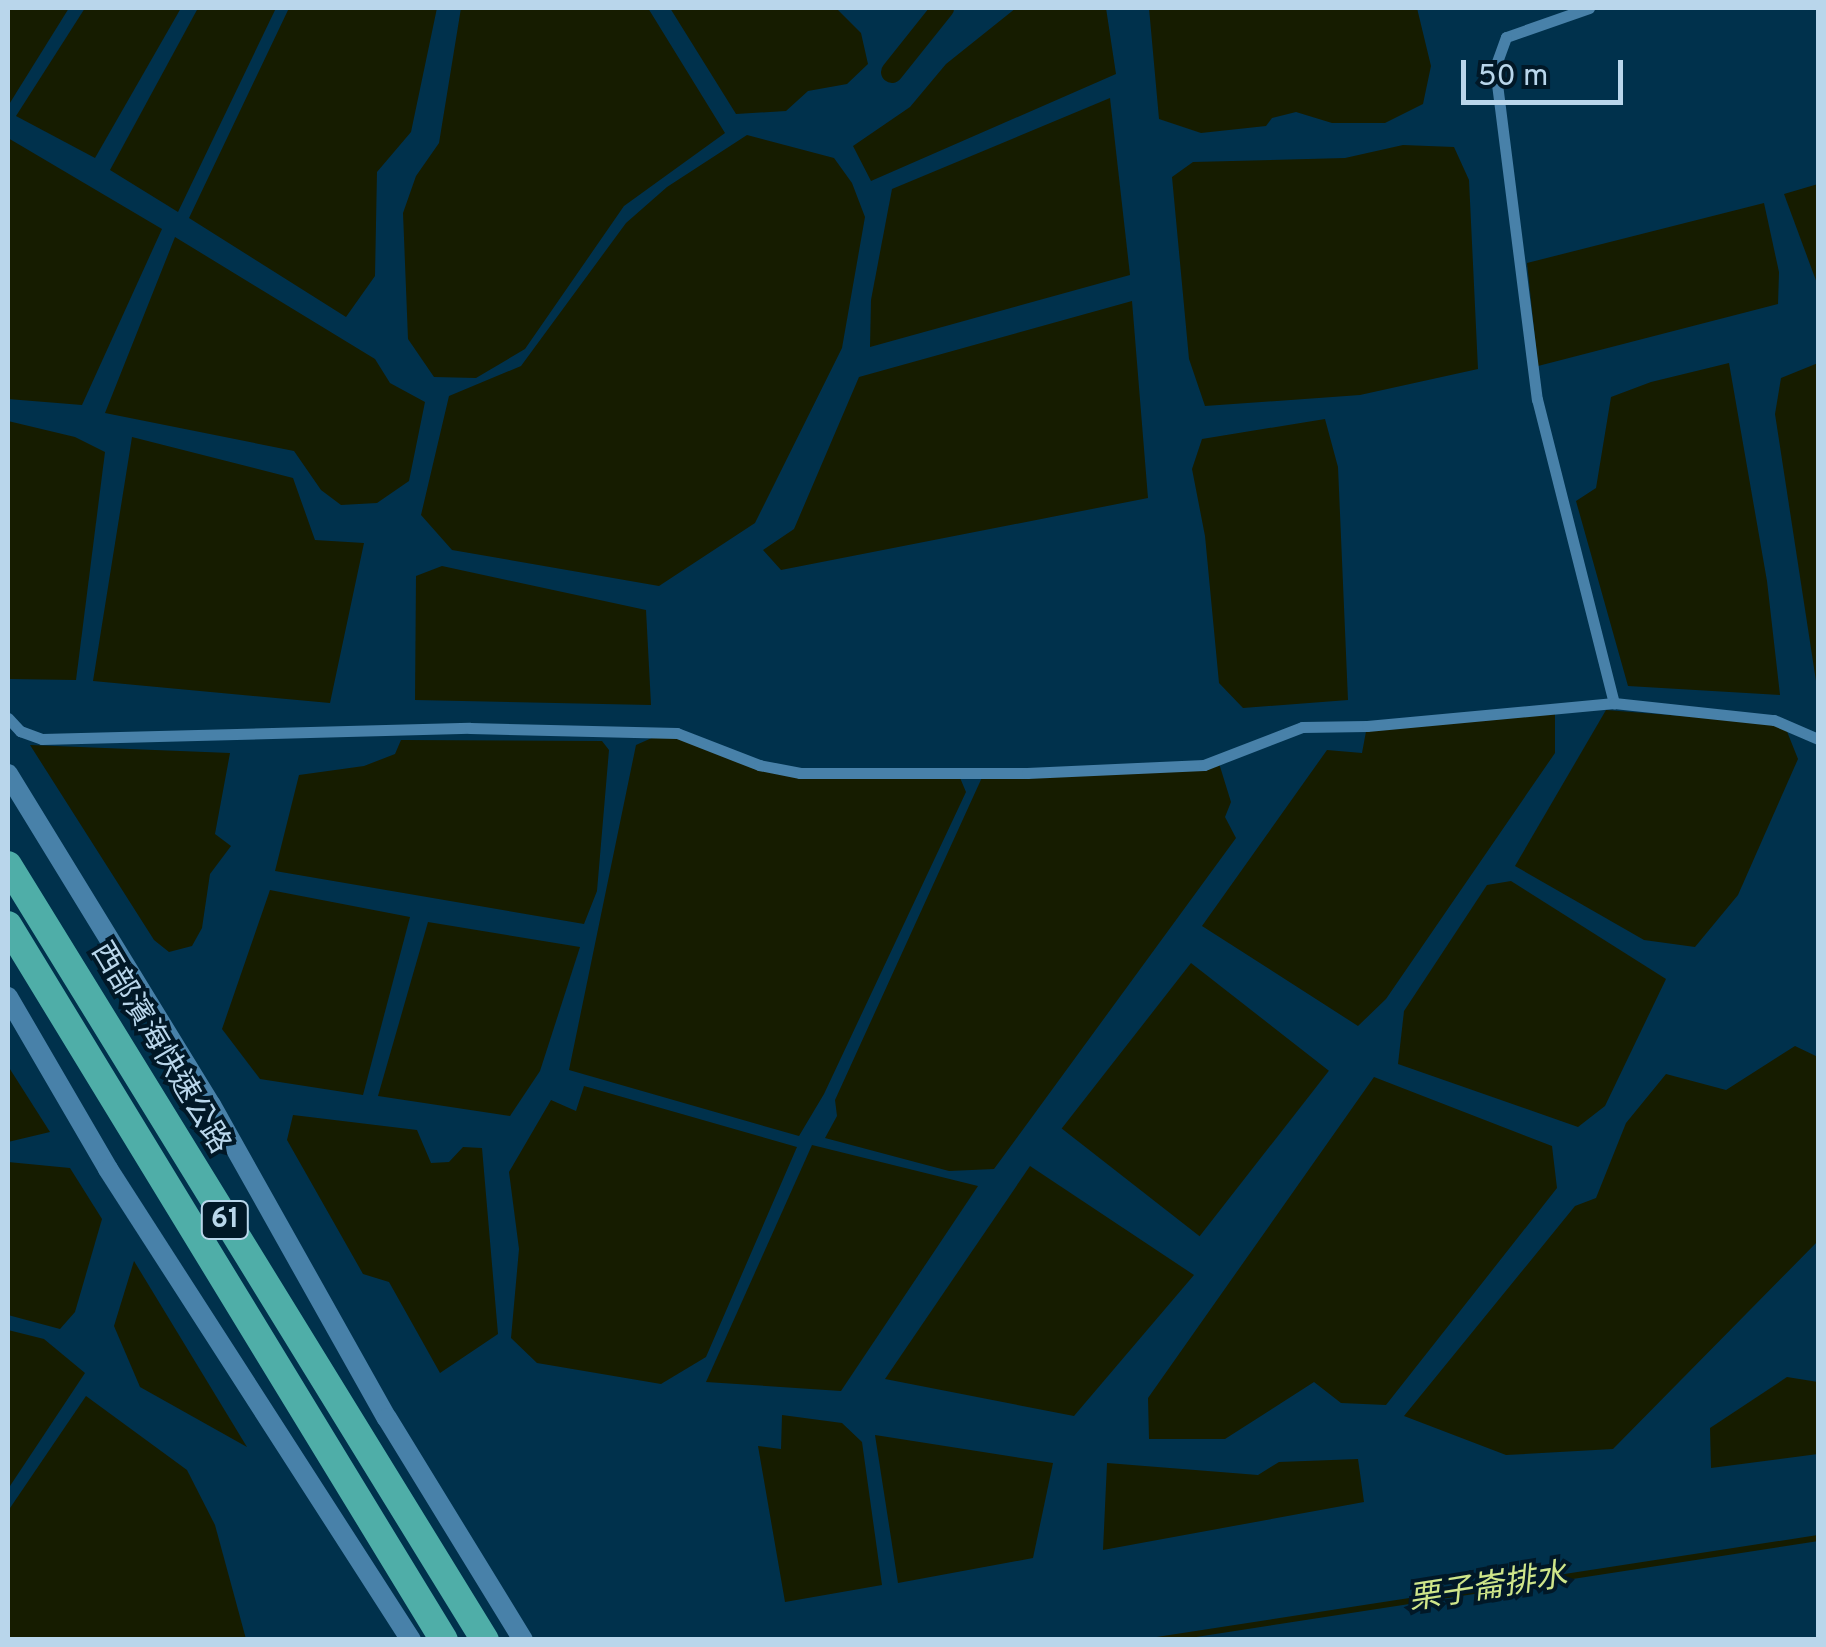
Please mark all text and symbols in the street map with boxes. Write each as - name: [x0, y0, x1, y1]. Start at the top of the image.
- scale bar: [1466, 40, 1628, 102]
- text: 50 m: [1478, 59, 1548, 96]
- street label: 西部濱海快速公路: [82, 937, 236, 1161]
- road number: 61: [200, 1197, 250, 1243]
- water label: 栗子崙排水: [1406, 1558, 1570, 1620]

